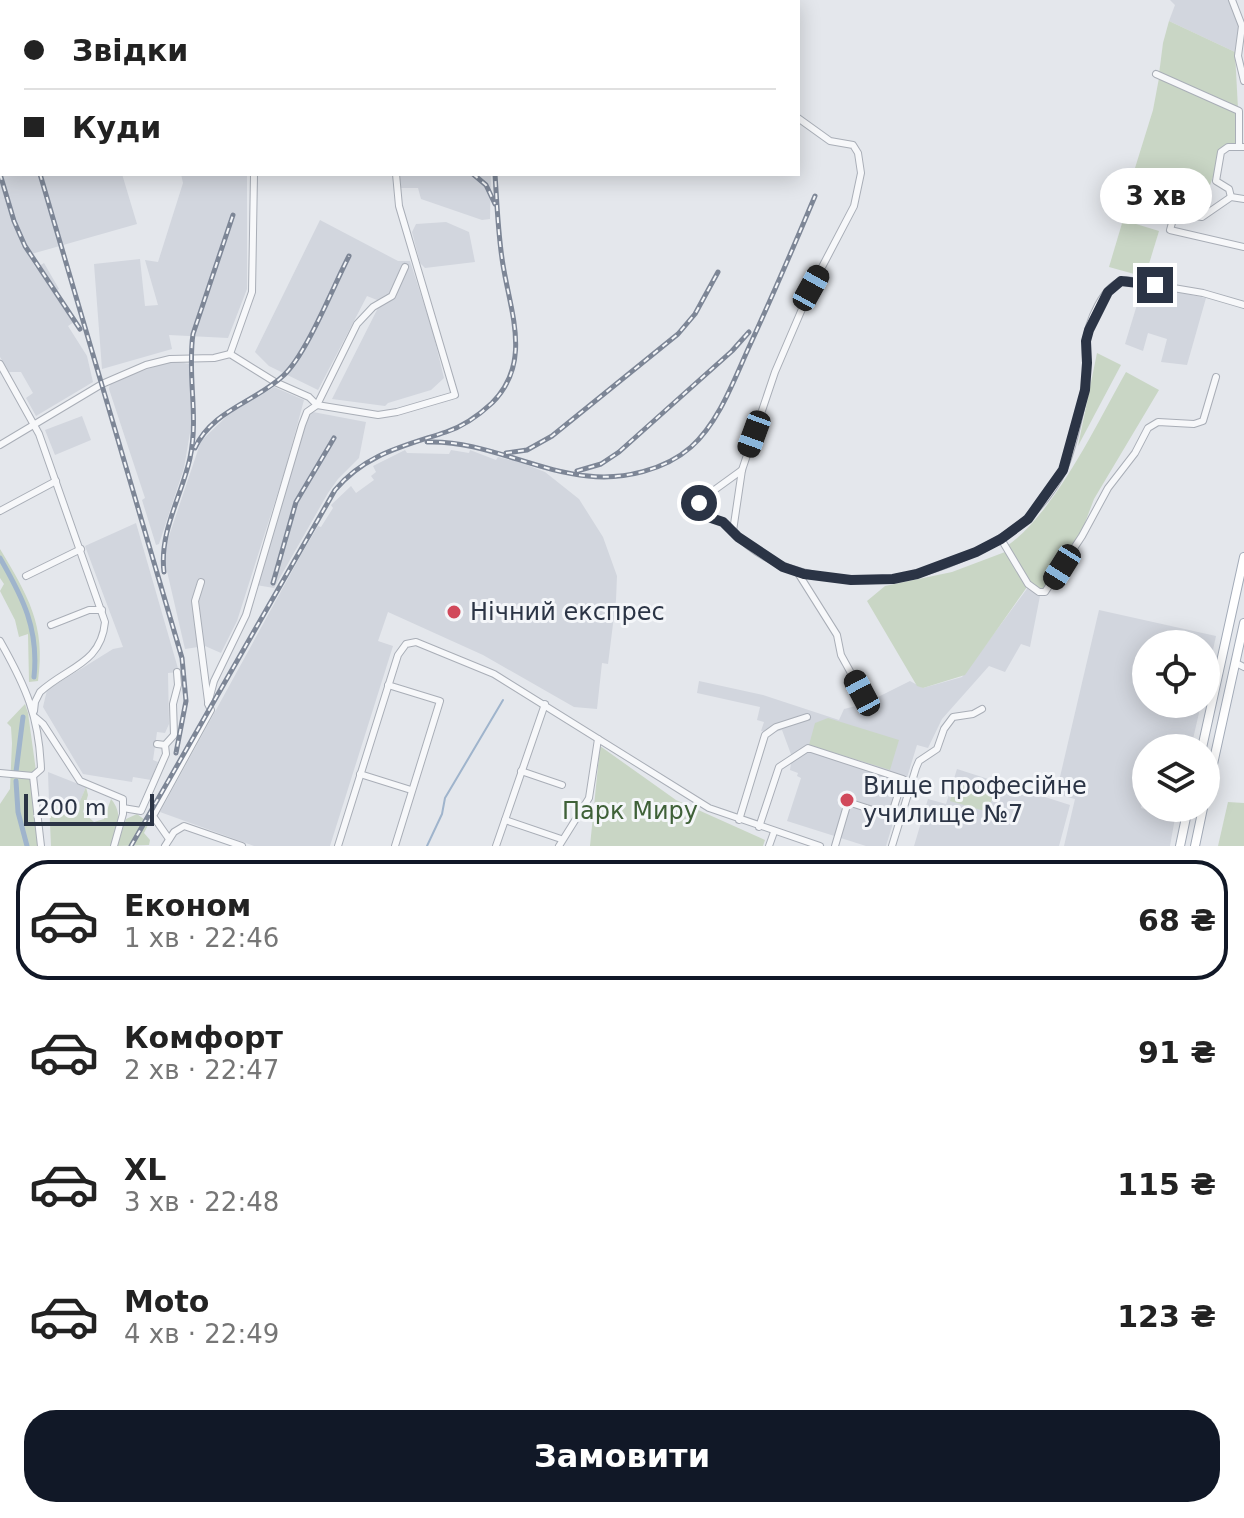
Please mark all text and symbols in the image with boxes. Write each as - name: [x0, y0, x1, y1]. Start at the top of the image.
- text: Звідки: [72, 33, 188, 68]
- text: Куди: [72, 110, 161, 145]
- callout: 3 хв: [1099, 169, 1211, 225]
- text: 3 хв: [1126, 181, 1186, 211]
- car: [789, 261, 833, 315]
- route end: [1137, 267, 1173, 303]
- car: [735, 407, 773, 461]
- route start: [681, 485, 717, 521]
- car: [1039, 540, 1085, 594]
- place label: Нічний експрес: [470, 598, 665, 626]
- marker: Нічний експрес: [445, 603, 463, 621]
- map controls: [1132, 630, 1220, 822]
- button: locate: [1132, 630, 1220, 718]
- car: [840, 666, 884, 720]
- button: layers: [1132, 734, 1220, 822]
- place label: Вище професійне училище №7: [863, 772, 1087, 828]
- scale bar: [24, 790, 154, 826]
- marker: Вище професійне училище №7: [838, 791, 856, 809]
- text: 200 m: [36, 795, 106, 820]
- park label: Парк Миру: [562, 797, 698, 825]
- icon: car: [28, 884, 100, 956]
- text: Економ: [124, 888, 251, 923]
- text: 68 ₴: [1138, 903, 1216, 938]
- text: 1 хв · 22:46: [124, 923, 279, 953]
- icon: car: [28, 1016, 100, 1088]
- text: Комфорт: [124, 1020, 283, 1055]
- text: 91 ₴: [1138, 1035, 1216, 1070]
- text: 2 хв · 22:47: [124, 1055, 279, 1085]
- icon: car: [28, 1148, 100, 1220]
- text: XL: [124, 1152, 166, 1187]
- text: 115 ₴: [1117, 1167, 1216, 1202]
- text: 3 хв · 22:48: [124, 1187, 279, 1217]
- icon: car: [28, 1280, 100, 1352]
- text: Moto: [124, 1284, 209, 1319]
- text: 123 ₴: [1117, 1299, 1216, 1334]
- text: 4 хв · 22:49: [124, 1319, 279, 1349]
- button: Замовити: [24, 1410, 1220, 1502]

